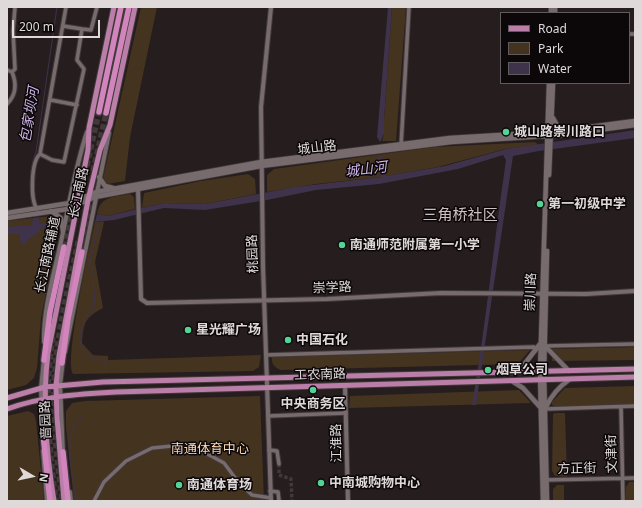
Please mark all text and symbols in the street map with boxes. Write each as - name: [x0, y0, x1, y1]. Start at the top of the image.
- scale bar: [14, 12, 102, 38]
- legend: [500, 12, 630, 84]
- text: 200 m: [19, 18, 54, 35]
- text: Road: [538, 20, 567, 37]
- text: Park: [538, 40, 563, 57]
- text: Water: [538, 60, 572, 77]
- water label: 包家坝河: [17, 86, 43, 144]
- place label: 城山路崇川路口: [514, 124, 605, 140]
- marker: 城山路崇川路口: [501, 127, 511, 137]
- street label: 城山路: [297, 138, 337, 158]
- water label: 城山河: [344, 159, 388, 181]
- street label: 长江南路: [66, 166, 92, 220]
- place label: 第一初级中学: [548, 196, 626, 212]
- marker: 第一初级中学: [535, 199, 545, 209]
- district label: 三角桥社区: [423, 207, 497, 225]
- street label: 长江南路辅道: [32, 215, 64, 295]
- street label: 桃园路: [245, 234, 261, 274]
- place label: 南通师范附属第一小学: [350, 237, 480, 253]
- marker: 南通师范附属第一小学: [337, 240, 347, 250]
- street label: 崇川路: [523, 272, 539, 312]
- street label: 崇学路: [312, 280, 352, 296]
- place label: 星光耀广场: [196, 322, 261, 338]
- marker: 星光耀广场: [183, 325, 193, 335]
- place label: 中国石化: [296, 332, 348, 348]
- marker: 中国石化: [283, 335, 293, 345]
- place label: 烟草公司: [496, 362, 548, 378]
- marker: 烟草公司: [483, 365, 493, 375]
- street label: 工农南路: [294, 366, 346, 384]
- marker: 中央商务区: [308, 385, 318, 395]
- place label: 中央商务区: [281, 396, 345, 412]
- street label: 啬园路: [38, 400, 54, 440]
- street label: 江淮路: [329, 423, 345, 463]
- street label: 文津街: [604, 434, 620, 474]
- park label: 南通体育中心: [171, 441, 249, 457]
- north arrow: [12, 456, 52, 496]
- street label: 方正街: [557, 461, 597, 477]
- text: N: [36, 472, 52, 484]
- place label: 中南城购物中心: [329, 475, 420, 491]
- place label: 南通体育场: [187, 477, 252, 493]
- marker: 中南城购物中心: [316, 478, 326, 488]
- marker: 南通体育场: [174, 480, 184, 490]

